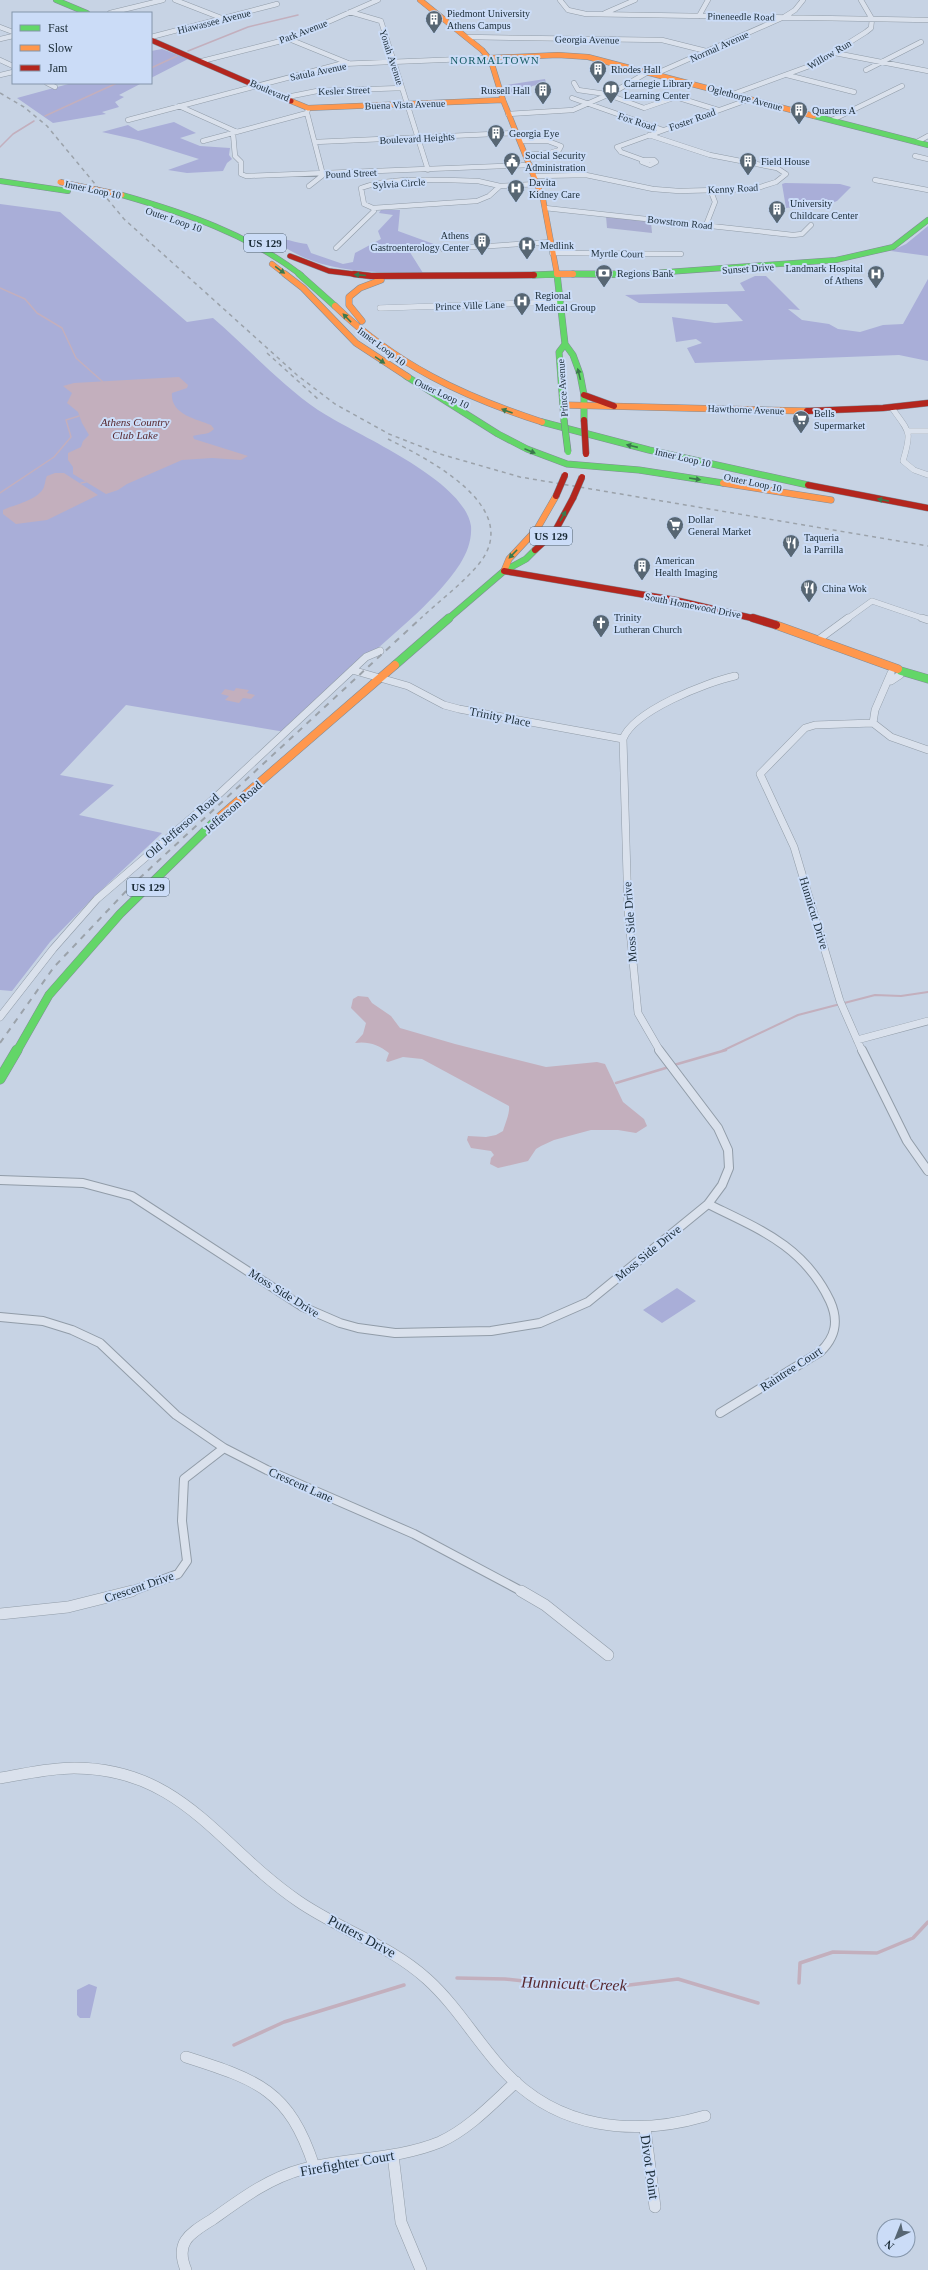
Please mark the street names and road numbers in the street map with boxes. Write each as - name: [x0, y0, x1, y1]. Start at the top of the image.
- street label: Hiawassee Avenue: [176, 7, 252, 36]
- street label: Pineneedle Road: [707, 10, 775, 23]
- street label: Park Avenue: [278, 17, 329, 46]
- street label: Yonah Avenue: [377, 28, 406, 87]
- street label: Normal Avenue: [688, 28, 751, 64]
- street label: Georgia Avenue: [555, 33, 620, 46]
- street label: Willow Run: [805, 37, 853, 71]
- street label: Satula Avenue: [289, 60, 348, 83]
- street label: Boulevard: [248, 77, 291, 104]
- street label: Oglethorpe Avenue: [706, 82, 784, 113]
- street label: Kesler Street: [318, 84, 370, 97]
- street label: Buena Vista Avenue: [365, 98, 446, 111]
- street label: Foster Road: [667, 106, 717, 133]
- street label: Fox Road: [617, 110, 657, 133]
- street label: Boulevard Heights: [379, 131, 455, 146]
- street label: Pound Street: [325, 167, 377, 180]
- street label: Sylvia Circle: [372, 176, 426, 191]
- street label: Inner Loop 10: [64, 178, 122, 201]
- street label: Kenny Road: [708, 182, 758, 195]
- street label: Outer Loop 10: [144, 205, 203, 234]
- street label: Bowstrom Road: [647, 214, 713, 231]
- road number: US 129: [244, 234, 286, 252]
- street label: Myrtle Court: [591, 248, 644, 259]
- street label: Sunset Drive: [722, 261, 775, 276]
- street label: Prince Ville Lane: [435, 299, 506, 312]
- street label: Inner Loop 10: [356, 325, 408, 368]
- street label: Prince Avenue: [555, 358, 570, 417]
- street label: Outer Loop 10: [413, 376, 471, 411]
- street label: Hawthorne Avenue: [707, 403, 785, 416]
- street label: Inner Loop 10: [654, 446, 712, 469]
- street label: Outer Loop 10: [723, 471, 783, 494]
- road number: US 129: [530, 527, 572, 545]
- street label: South Homewood Drive: [644, 591, 742, 620]
- street label: Trinity Place: [468, 704, 532, 730]
- street label: Jefferson Road: [201, 778, 265, 836]
- street label: Old Jefferson Road: [142, 790, 222, 862]
- street label: Hunnicut Drive: [796, 875, 832, 951]
- road number: US 129: [127, 878, 169, 896]
- street label: Moss Side Drive: [620, 881, 640, 963]
- street label: Moss Side Drive: [612, 1222, 684, 1284]
- street label: Moss Side Drive: [246, 1266, 322, 1320]
- street label: Raintree Court: [757, 1343, 825, 1394]
- street label: Crescent Lane: [267, 1465, 335, 1505]
- street label: Crescent Drive: [103, 1569, 175, 1605]
- street label: Putters Drive: [325, 1912, 398, 1960]
- street label: Divot Point: [638, 2134, 661, 2200]
- street label: Firefighter Court: [299, 2148, 395, 2179]

